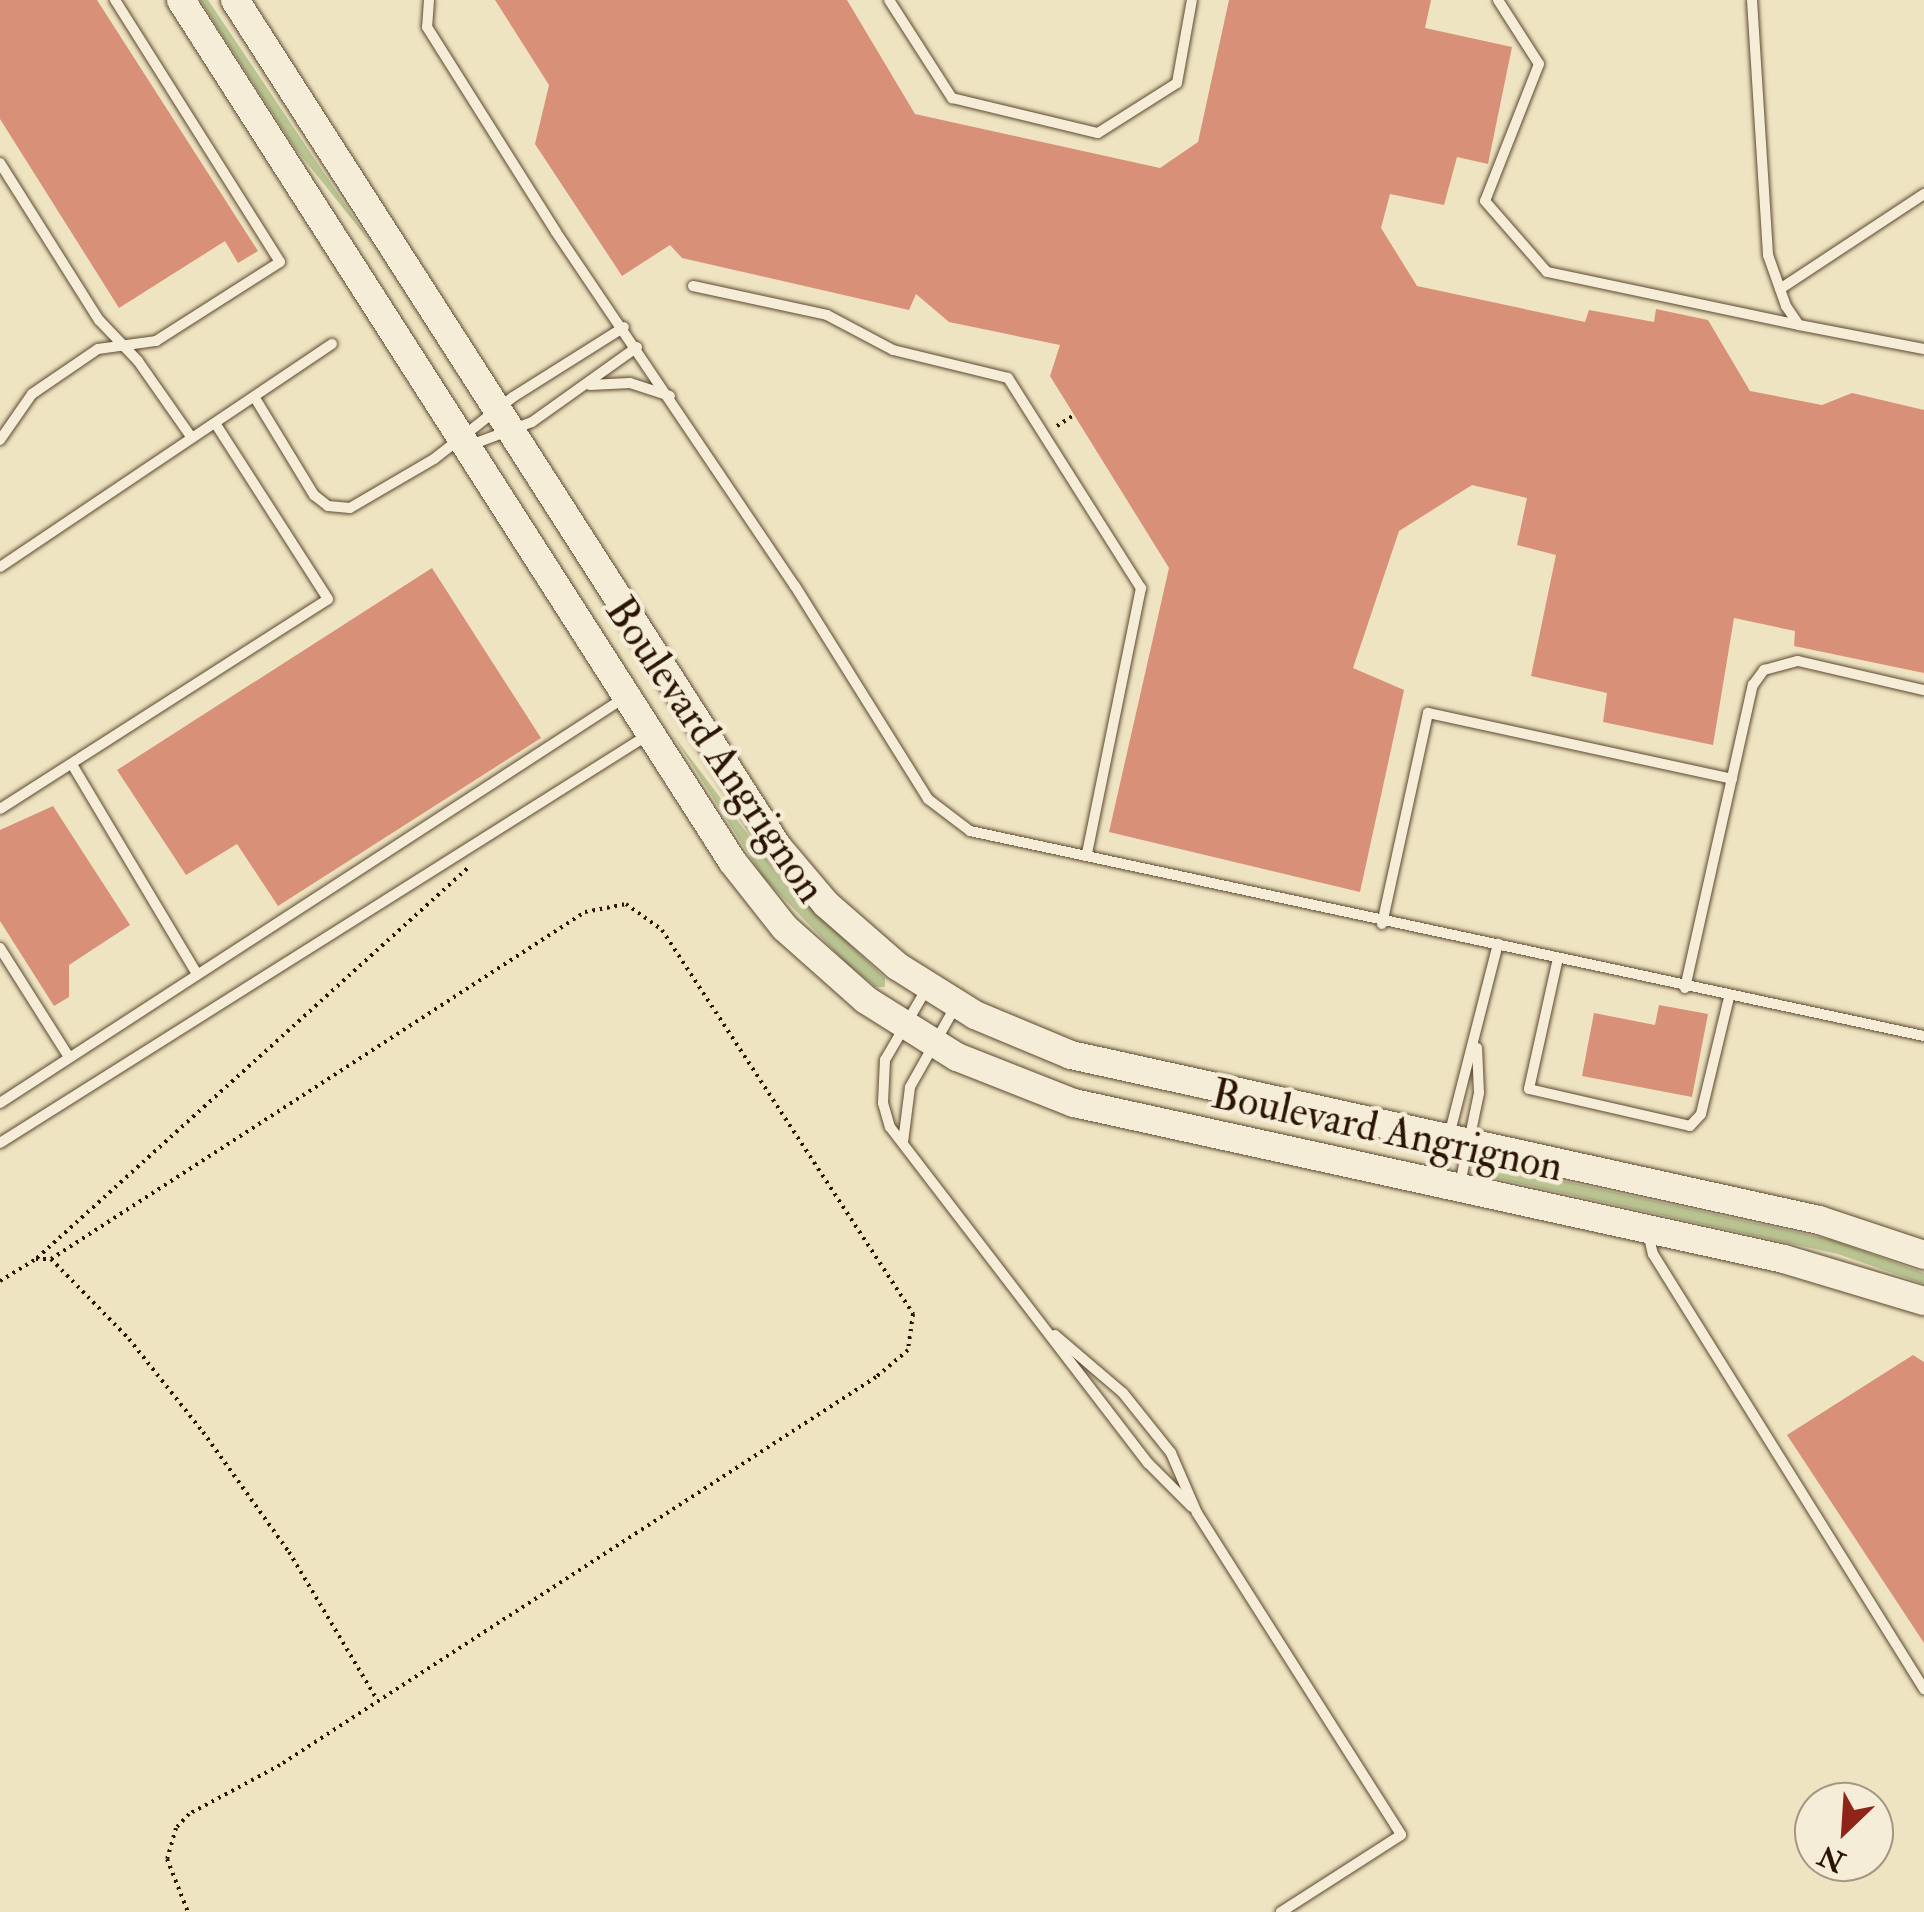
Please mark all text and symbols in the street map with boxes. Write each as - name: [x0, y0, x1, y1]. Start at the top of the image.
- street label: Boulevard Angrignon: [594, 588, 836, 912]
- street label: Boulevard Angrignon: [1207, 1069, 1567, 1193]
- north arrow: [1794, 1782, 1894, 1882]
- text: N: [1813, 1837, 1851, 1879]

